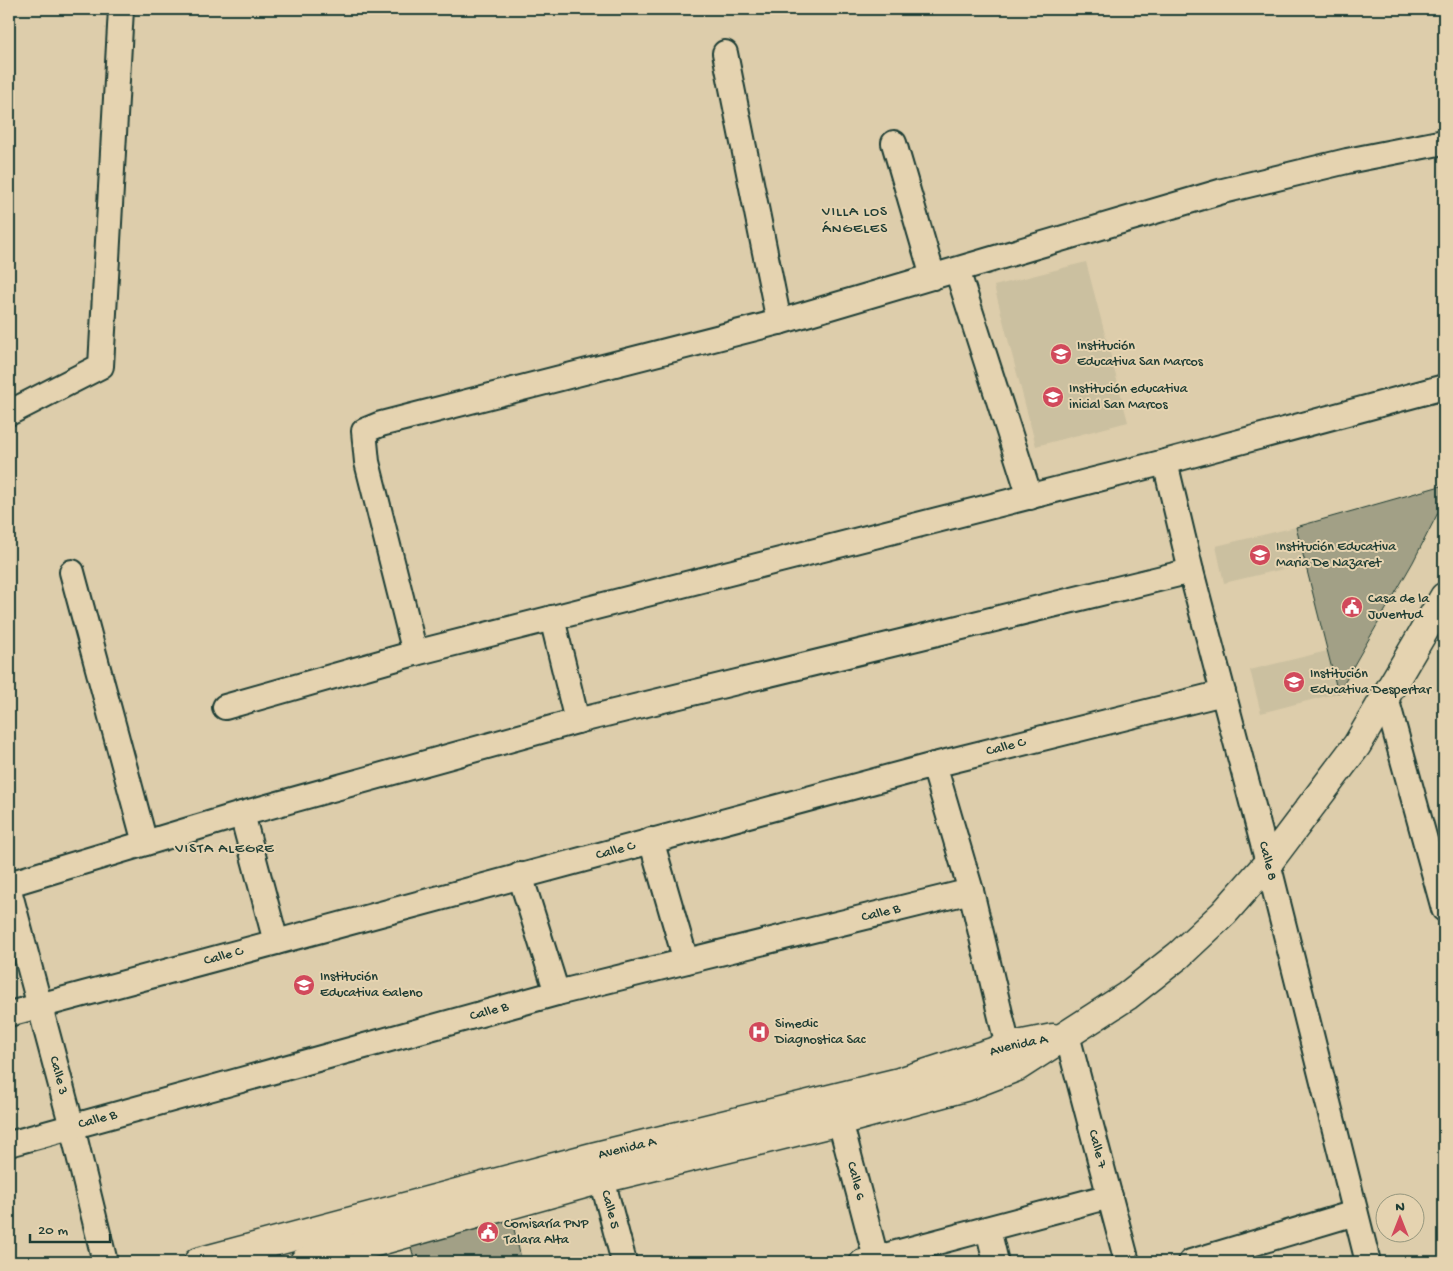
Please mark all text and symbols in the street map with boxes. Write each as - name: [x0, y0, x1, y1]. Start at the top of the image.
- district label: VILLA LOS ÁNGELES: [821, 203, 888, 238]
- place label: Institución Educativa San Marcos: [1077, 338, 1204, 371]
- school or university icon: Institución Educativa San Marcos: [1049, 342, 1073, 366]
- place label: Institución educativa inicial San Marcos: [1069, 381, 1189, 414]
- school or university icon: Institución educativa inicial San Marcos: [1041, 385, 1065, 409]
- place label: Institución Educativa Maria De Nazaret: [1276, 539, 1397, 572]
- school or university icon: Institución Educativa Maria De Nazaret: [1248, 543, 1272, 567]
- place label: Casa de la Juventud: [1368, 591, 1430, 624]
- public building icon: Casa de la Juventud: [1340, 595, 1364, 619]
- place label: Institución Educativa Despertar: [1310, 666, 1432, 699]
- school or university icon: Institución Educativa Despertar: [1282, 670, 1306, 694]
- street label: Calle C: [985, 734, 1029, 760]
- street label: Calle C: [594, 837, 638, 864]
- district label: VISTA ALEGRE: [174, 840, 275, 858]
- street label: Calle 8: [1254, 840, 1281, 883]
- street label: Calle B: [860, 900, 903, 926]
- street label: Calle C: [202, 943, 246, 970]
- place label: Institución Educativa Galeno: [320, 969, 423, 1002]
- school or university icon: Institución Educativa Galeno: [292, 973, 316, 997]
- street label: Calle B: [468, 998, 511, 1025]
- place label: Simedic Diagnostica Sac: [774, 1016, 867, 1049]
- hospital icon: Simedic Diagnostica Sac: [747, 1020, 771, 1044]
- street label: Avenida A: [988, 1031, 1050, 1061]
- street label: Calle 3: [45, 1054, 72, 1097]
- street label: Calle B: [76, 1106, 120, 1133]
- street label: Calle 7: [1084, 1128, 1111, 1171]
- street label: Avenida A: [597, 1133, 659, 1164]
- street label: Calle 6: [843, 1160, 869, 1203]
- street label: Calle 5: [597, 1188, 623, 1231]
- north arrow: [1376, 1194, 1426, 1244]
- text: N: [1395, 1199, 1405, 1216]
- scale bar: [30, 1211, 110, 1243]
- place label: Comisaría PNP Talara Alta: [503, 1216, 589, 1249]
- public building icon: Comisaría PNP Talara Alta: [476, 1220, 500, 1244]
- text: 20 m: [38, 1222, 68, 1240]

